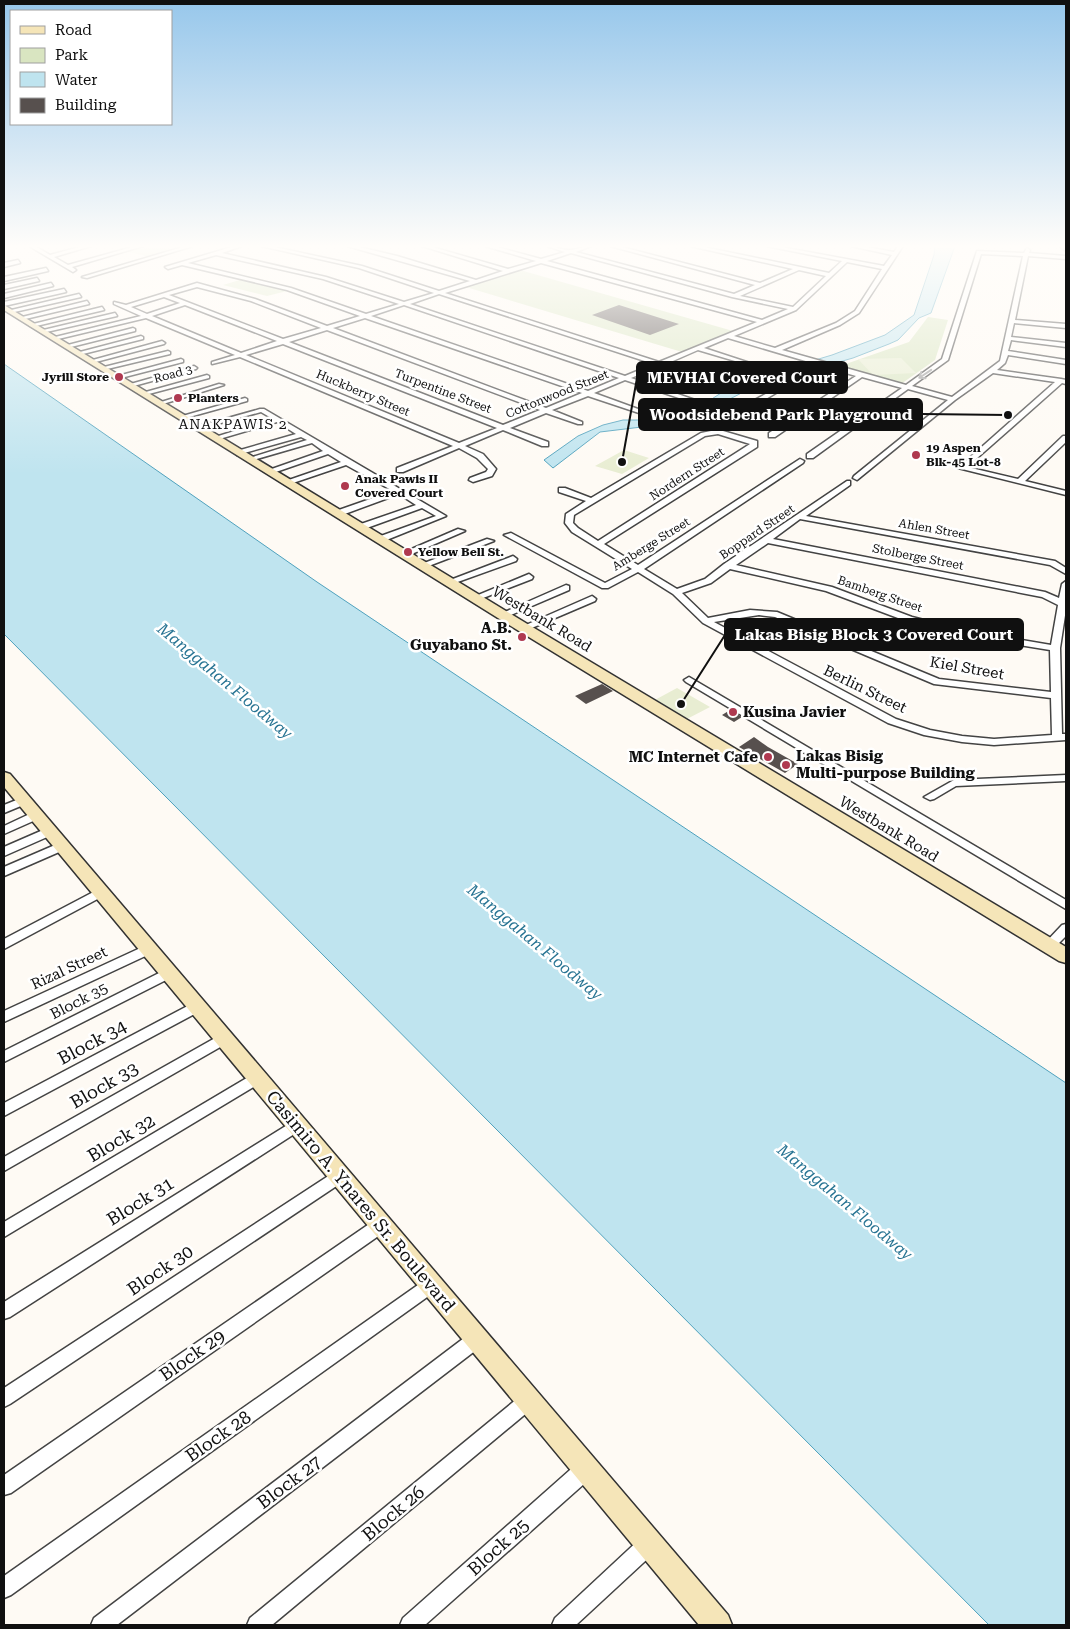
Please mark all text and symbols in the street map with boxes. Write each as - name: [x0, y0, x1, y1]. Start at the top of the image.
- legend: [10, 10, 172, 125]
- text: Road: [55, 21, 92, 39]
- text: Park: [55, 46, 89, 64]
- text: Water: [55, 71, 97, 89]
- text: Building: [55, 96, 117, 114]
- street label: Road 3: [152, 362, 194, 386]
- callout: MEVHAI Covered Court: [637, 362, 847, 393]
- street label: Turpentine Street: [393, 366, 494, 416]
- street label: Huckberry Street: [314, 367, 412, 419]
- street label: Cottonwood Street: [504, 367, 611, 421]
- text: MEVHAI Covered Court: [647, 368, 837, 387]
- one-way arrow: [918, 369, 932, 379]
- place label: Jyrill Store: [42, 370, 109, 384]
- marker: Jyrill Store: [113, 371, 125, 383]
- place label: Planters: [188, 391, 239, 405]
- marker: Planters: [172, 392, 184, 404]
- callout: Woodsidebend Park Playground: [639, 399, 922, 430]
- text: Woodsidebend Park Playground: [650, 405, 913, 424]
- district label: ANAKPAWIS 2: [178, 416, 288, 432]
- place label: 19 Aspen Blk-45 Lot-8: [926, 441, 1001, 469]
- street label: Nordern Street: [647, 444, 727, 503]
- marker: 19 Aspen Blk-45 Lot-8: [910, 449, 922, 461]
- place label: Anak Pawis II Covered Court: [355, 472, 443, 500]
- marker: Anak Pawis II Covered Court: [339, 480, 351, 492]
- street label: Boppard Street: [717, 501, 798, 562]
- street label: Amberge Street: [610, 514, 693, 573]
- street label: Ahlen Street: [898, 516, 971, 542]
- street label: Stolberge Street: [871, 541, 965, 573]
- place label: Yellow Bell St.: [418, 545, 504, 559]
- marker: Yellow Bell St.: [402, 546, 414, 558]
- street label: Bamberg Street: [836, 573, 925, 615]
- street label: Westbank Road: [489, 582, 595, 656]
- water label: Manggahan Floodway: [153, 618, 297, 743]
- place label: A.B. Guyabano St.: [410, 619, 512, 654]
- callout: Lakas Bisig Block 3 Covered Court: [725, 619, 1023, 650]
- text: Lakas Bisig Block 3 Covered Court: [735, 625, 1014, 644]
- marker: A.B. Guyabano St.: [516, 631, 528, 643]
- street label: Kiel Street: [928, 653, 1006, 683]
- street label: Berlin Street: [820, 661, 910, 717]
- place label: Kusina Javier: [743, 703, 847, 721]
- marker: Kusina Javier: [727, 706, 739, 718]
- place label: Lakas Bisig Multi-purpose Building: [796, 747, 976, 782]
- place label: MC Internet Cafe: [629, 748, 758, 766]
- marker: MC Internet Cafe: [762, 751, 774, 763]
- marker: Lakas Bisig Multi-purpose Building: [780, 759, 792, 771]
- street label: Westbank Road: [836, 792, 942, 866]
- water label: Manggahan Floodway: [463, 879, 607, 1004]
- street label: Rizal Street: [28, 942, 110, 993]
- street label: Block 35: [47, 979, 111, 1023]
- street label: Block 34: [54, 1015, 130, 1069]
- street label: Block 33: [66, 1057, 142, 1113]
- street label: Casimiro A. Ynares Sr. Boulevard: [262, 1086, 460, 1316]
- street label: Block 32: [84, 1110, 158, 1166]
- water label: Manggahan Floodway: [773, 1139, 917, 1264]
- street label: Block 31: [103, 1172, 177, 1230]
- street label: Block 30: [123, 1240, 197, 1300]
- street label: Block 29: [155, 1325, 229, 1385]
- street label: Block 28: [181, 1406, 255, 1466]
- street label: Block 27: [253, 1451, 325, 1513]
- street label: Block 26: [358, 1481, 428, 1545]
- street label: Block 25: [463, 1514, 533, 1580]

